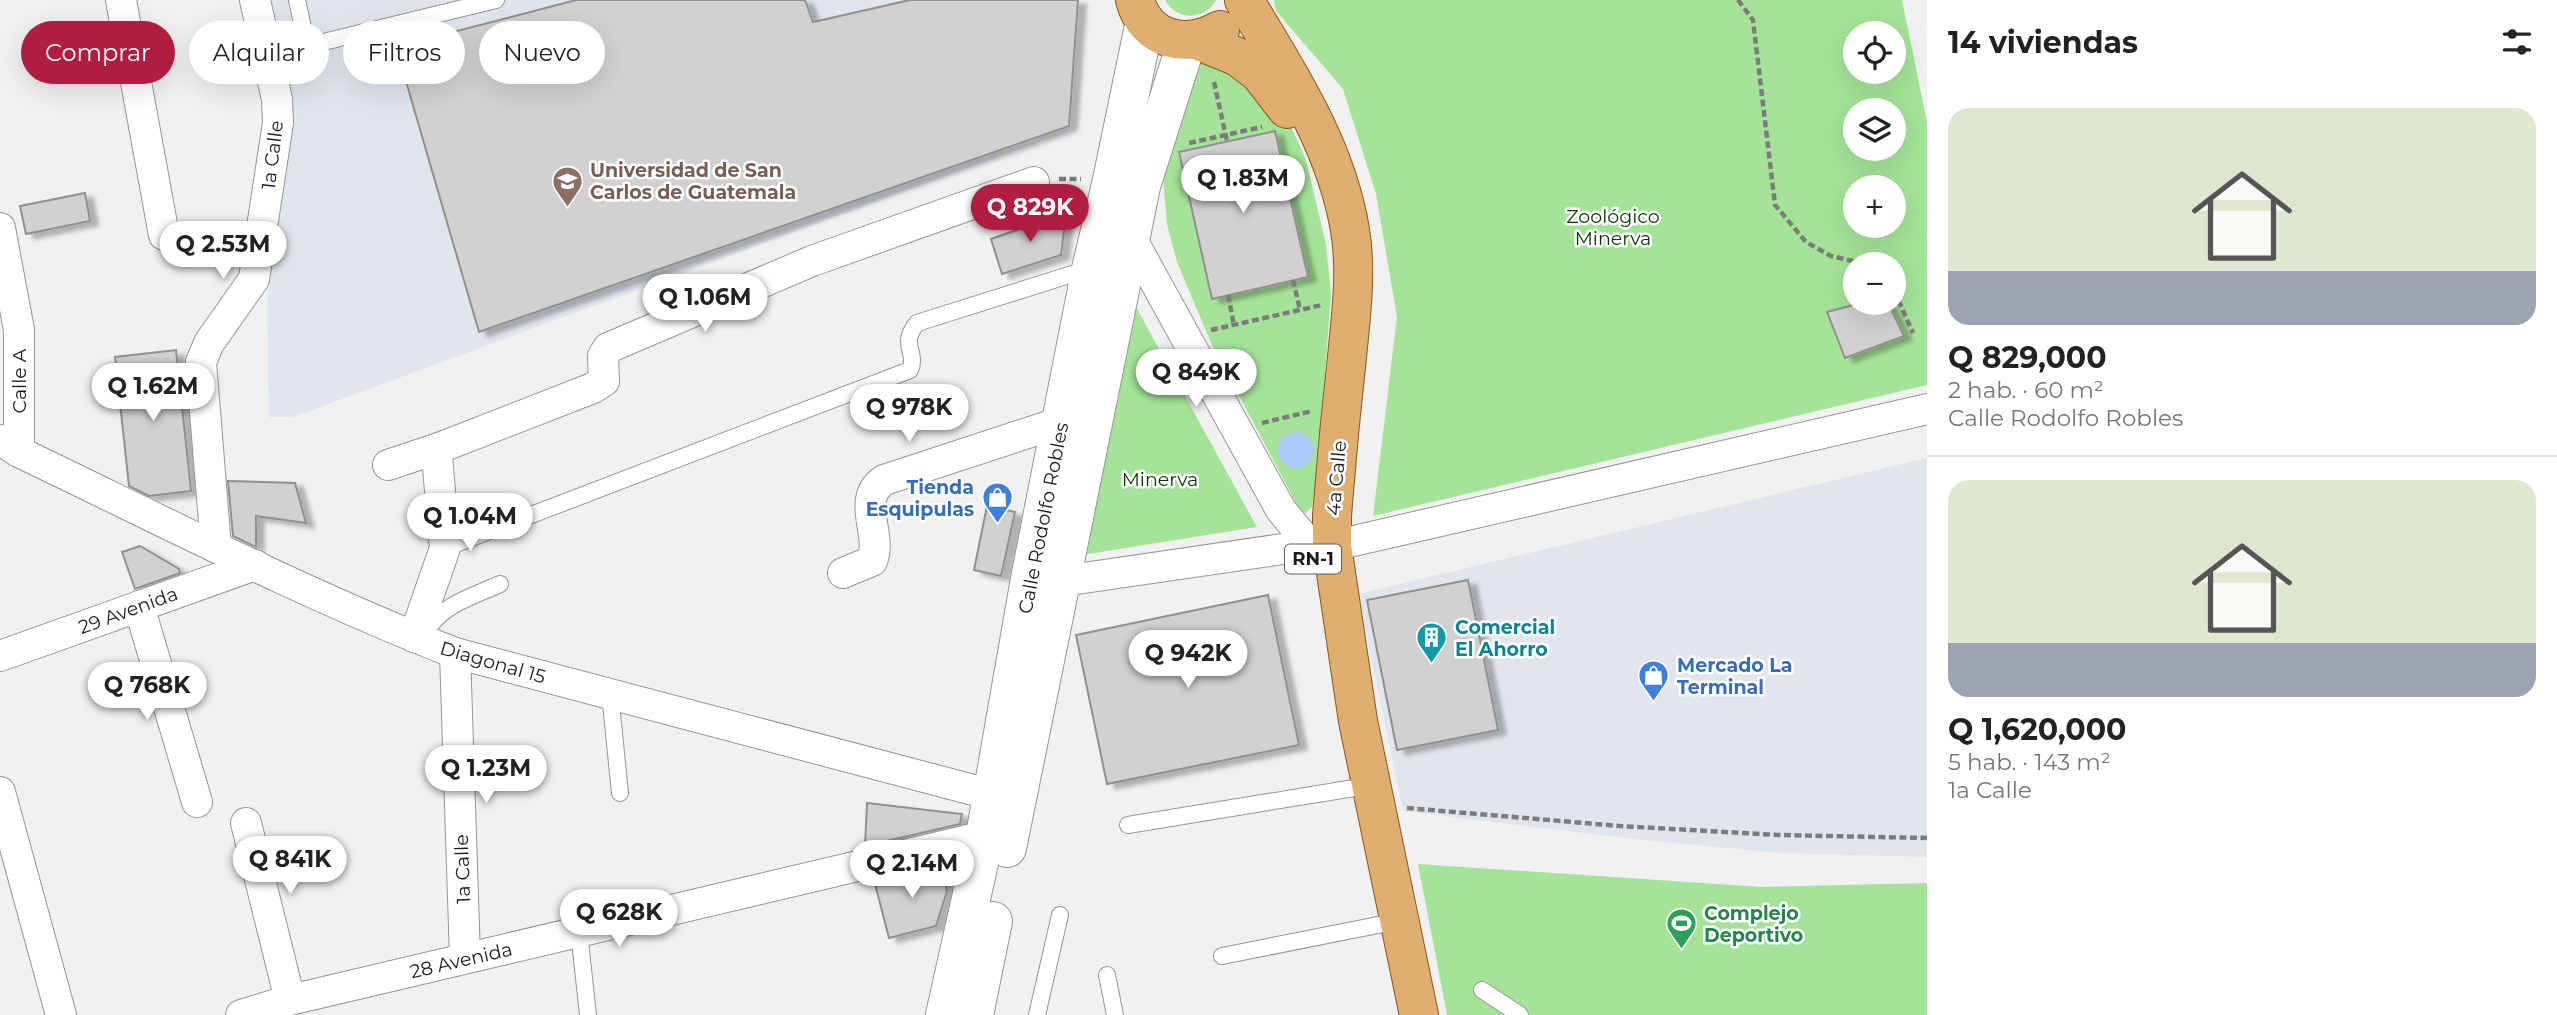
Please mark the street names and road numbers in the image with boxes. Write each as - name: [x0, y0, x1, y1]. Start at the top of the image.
- street label: 1a Calle: [257, 119, 288, 191]
- street label: Calle A: [8, 348, 31, 413]
- street label: Calle Rodolfo Robles: [1014, 421, 1073, 616]
- street label: 4a Calle: [1322, 439, 1351, 517]
- road number: RN-1: [1285, 544, 1341, 574]
- street label: 29 Avenida: [75, 582, 181, 639]
- street label: Diagonal 15: [437, 636, 549, 689]
- street label: 1a Calle: [450, 834, 475, 904]
- street label: 28 Avenida: [408, 938, 515, 983]

